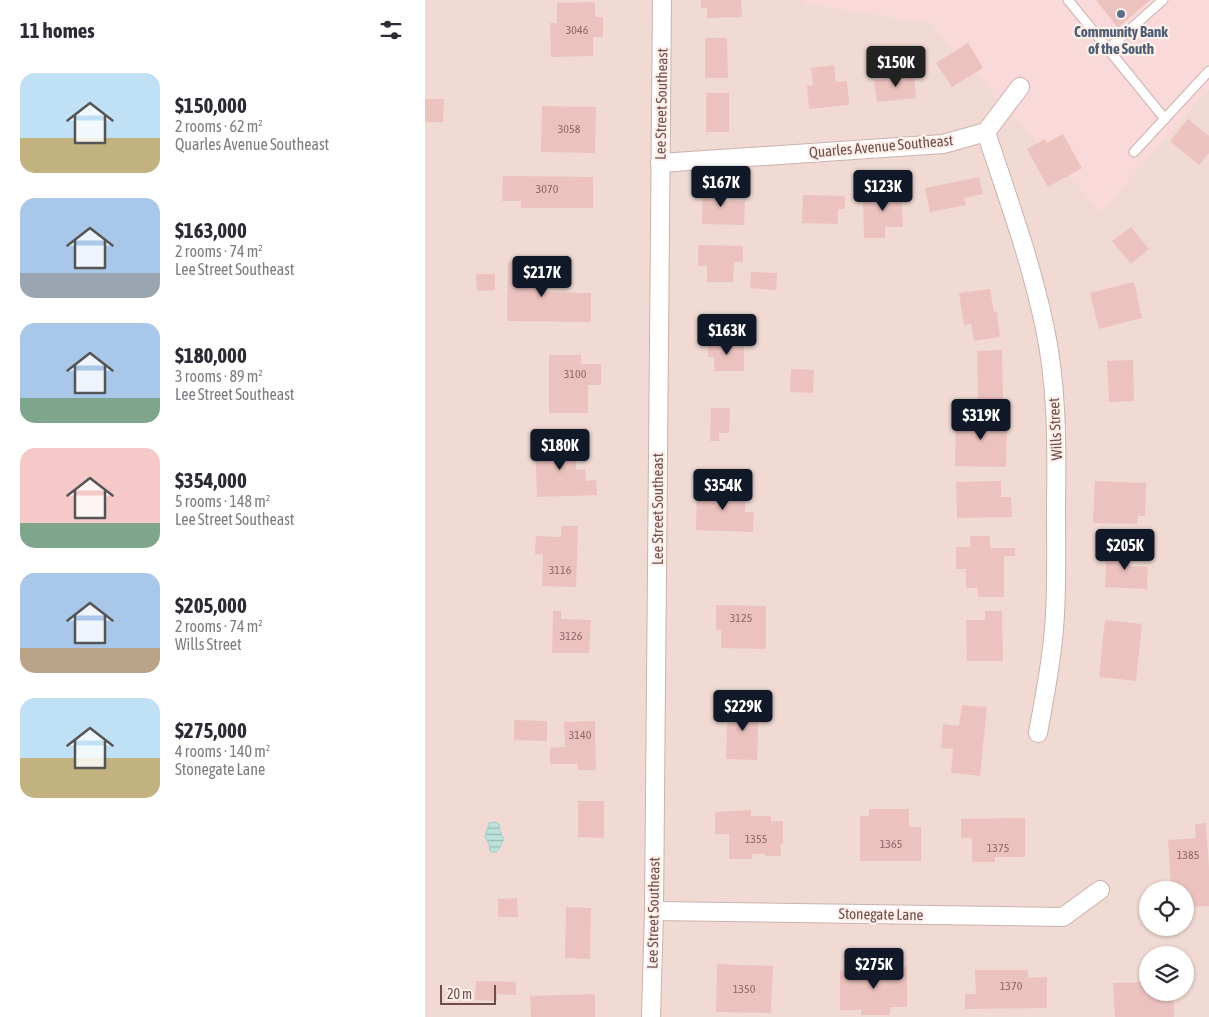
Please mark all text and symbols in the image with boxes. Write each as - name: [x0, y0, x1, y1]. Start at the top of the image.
- marker: Community Bank of the South: [1115, 8, 1127, 20]
- icon: filters: [377, 16, 405, 44]
- text: 11 homes: [20, 18, 95, 42]
- house number: 3046: [566, 23, 589, 37]
- place label: Community Bank of the South: [1074, 23, 1168, 57]
- pin: $150K: [861, 46, 931, 88]
- street label: Lee Street Southeast: [652, 48, 670, 160]
- text: $150K: [877, 53, 915, 71]
- icon: home: [60, 93, 120, 153]
- text: $150,000: [175, 93, 247, 117]
- text: 2 rooms · 62 m²: [175, 117, 263, 135]
- house number: 3058: [558, 122, 581, 136]
- street label: Quarles Avenue Southeast: [808, 131, 954, 161]
- text: Quarles Avenue Southeast: [175, 135, 329, 153]
- pin: $167K: [686, 166, 756, 208]
- pin: $123K: [848, 170, 918, 212]
- text: $167K: [702, 173, 740, 191]
- text: $123K: [864, 177, 902, 195]
- house number: 3070: [536, 182, 559, 196]
- icon: home: [60, 218, 120, 278]
- text: $163,000: [175, 218, 247, 242]
- text: 2 rooms · 74 m²: [175, 242, 263, 260]
- pin: $217K: [507, 256, 577, 298]
- text: Lee Street Southeast: [175, 260, 294, 278]
- text: $217K: [523, 263, 561, 281]
- pin: $163K: [692, 314, 762, 356]
- text: $163K: [708, 321, 746, 339]
- icon: home: [60, 343, 120, 403]
- text: $180,000: [175, 343, 247, 367]
- text: 3 rooms · 89 m²: [175, 367, 263, 385]
- house number: 3100: [564, 367, 587, 381]
- text: Lee Street Southeast: [175, 385, 294, 403]
- street label: Wills Street: [1045, 397, 1065, 461]
- pin: $319K: [946, 398, 1016, 441]
- text: $319K: [962, 406, 1000, 424]
- pin: $180K: [525, 428, 595, 471]
- text: $180K: [541, 436, 579, 454]
- street label: Lee Street Southeast: [649, 453, 666, 565]
- icon: home: [60, 468, 120, 528]
- text: $354,000: [175, 468, 247, 492]
- pin: $354K: [688, 468, 758, 511]
- text: $354K: [704, 476, 742, 494]
- text: 5 rooms · 148 m²: [175, 492, 270, 510]
- text: Lee Street Southeast: [175, 510, 294, 528]
- pin: $205K: [1090, 528, 1160, 571]
- text: $205K: [1106, 536, 1144, 554]
- house number: 3116: [549, 563, 572, 577]
- icon: home: [60, 593, 120, 653]
- text: $205,000: [175, 593, 247, 617]
- house number: 3125: [730, 611, 752, 625]
- text: 2 rooms · 74 m²: [175, 617, 263, 635]
- house number: 3126: [560, 629, 583, 643]
- text: Wills Street: [175, 635, 242, 653]
- pin: $229K: [708, 690, 778, 732]
- text: $229K: [724, 697, 762, 715]
- icon: home: [60, 718, 120, 778]
- text: $275,000: [175, 718, 247, 742]
- house number: 3140: [569, 728, 592, 742]
- text: 4 rooms · 140 m²: [175, 742, 270, 760]
- text: Stonegate Lane: [175, 760, 265, 778]
- house number: 1355: [745, 832, 767, 846]
- house number: 1365: [880, 837, 902, 851]
- house number: 1375: [987, 841, 1009, 855]
- house number: 1385: [1177, 848, 1199, 862]
- street label: Lee Street Southeast: [644, 857, 662, 969]
- map controls: [1139, 881, 1194, 1001]
- button: locate: [1139, 881, 1194, 936]
- street label: Stonegate Lane: [839, 905, 924, 923]
- button: layers: [1139, 946, 1194, 1001]
- pin: $275K: [839, 948, 909, 990]
- text: $275K: [855, 955, 893, 973]
- house number: 1370: [1000, 979, 1023, 993]
- scale bar: [440, 982, 496, 1005]
- house number: 1350: [733, 982, 756, 996]
- text: 20 m: [447, 986, 472, 1002]

